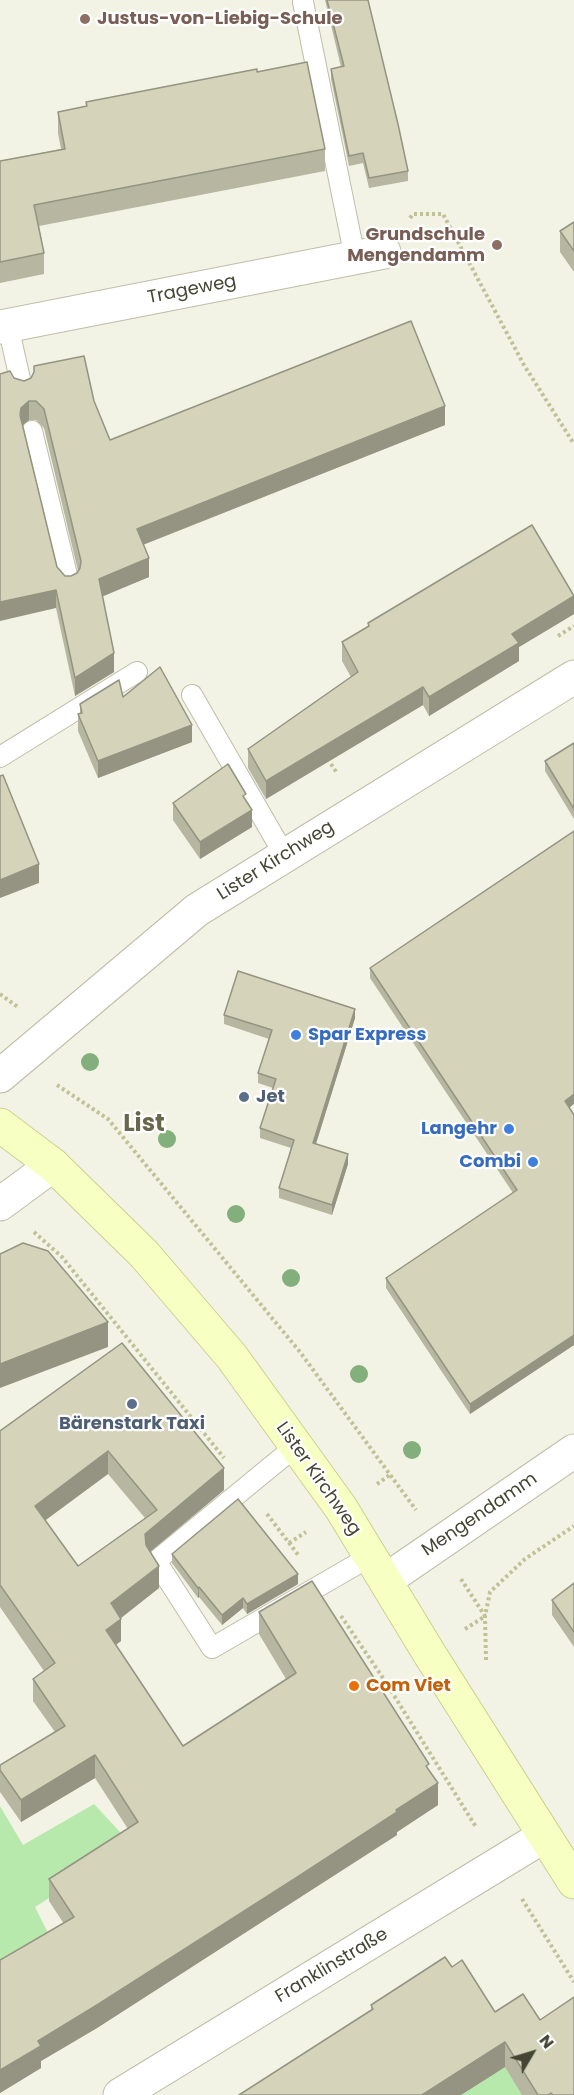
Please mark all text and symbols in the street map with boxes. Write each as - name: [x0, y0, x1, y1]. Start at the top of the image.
- place label: Justus-von-Liebig-Schule: [97, 8, 343, 30]
- marker: Justus-von-Liebig-Schule: [78, 12, 92, 26]
- place label: Grundschule Mengendamm: [347, 224, 485, 266]
- marker: Grundschule Mengendamm: [490, 238, 504, 252]
- street label: Trageweg: [146, 271, 238, 309]
- street label: Lister Kirchweg: [214, 817, 338, 905]
- place label: Spar Express: [308, 1024, 426, 1046]
- marker: Spar Express: [289, 1028, 303, 1042]
- place label: Jet: [256, 1086, 285, 1108]
- marker: Jet: [237, 1090, 251, 1104]
- district label: List: [123, 1111, 165, 1139]
- place label: Langehr: [421, 1118, 497, 1140]
- marker: Langehr: [502, 1122, 516, 1136]
- place label: Combi: [459, 1151, 521, 1173]
- marker: Combi: [526, 1155, 540, 1169]
- marker: Bärenstark Taxi: [125, 1397, 139, 1411]
- place label: Bärenstark Taxi: [59, 1413, 205, 1435]
- street label: Lister Kirchweg: [271, 1418, 365, 1540]
- street label: Mengendamm: [418, 1468, 542, 1562]
- place label: Com Viet: [366, 1675, 451, 1697]
- marker: Com Viet: [347, 1679, 361, 1693]
- street label: Franklinstraße: [272, 1924, 392, 2008]
- north arrow: [502, 2023, 562, 2083]
- text: N: [534, 2030, 559, 2053]

